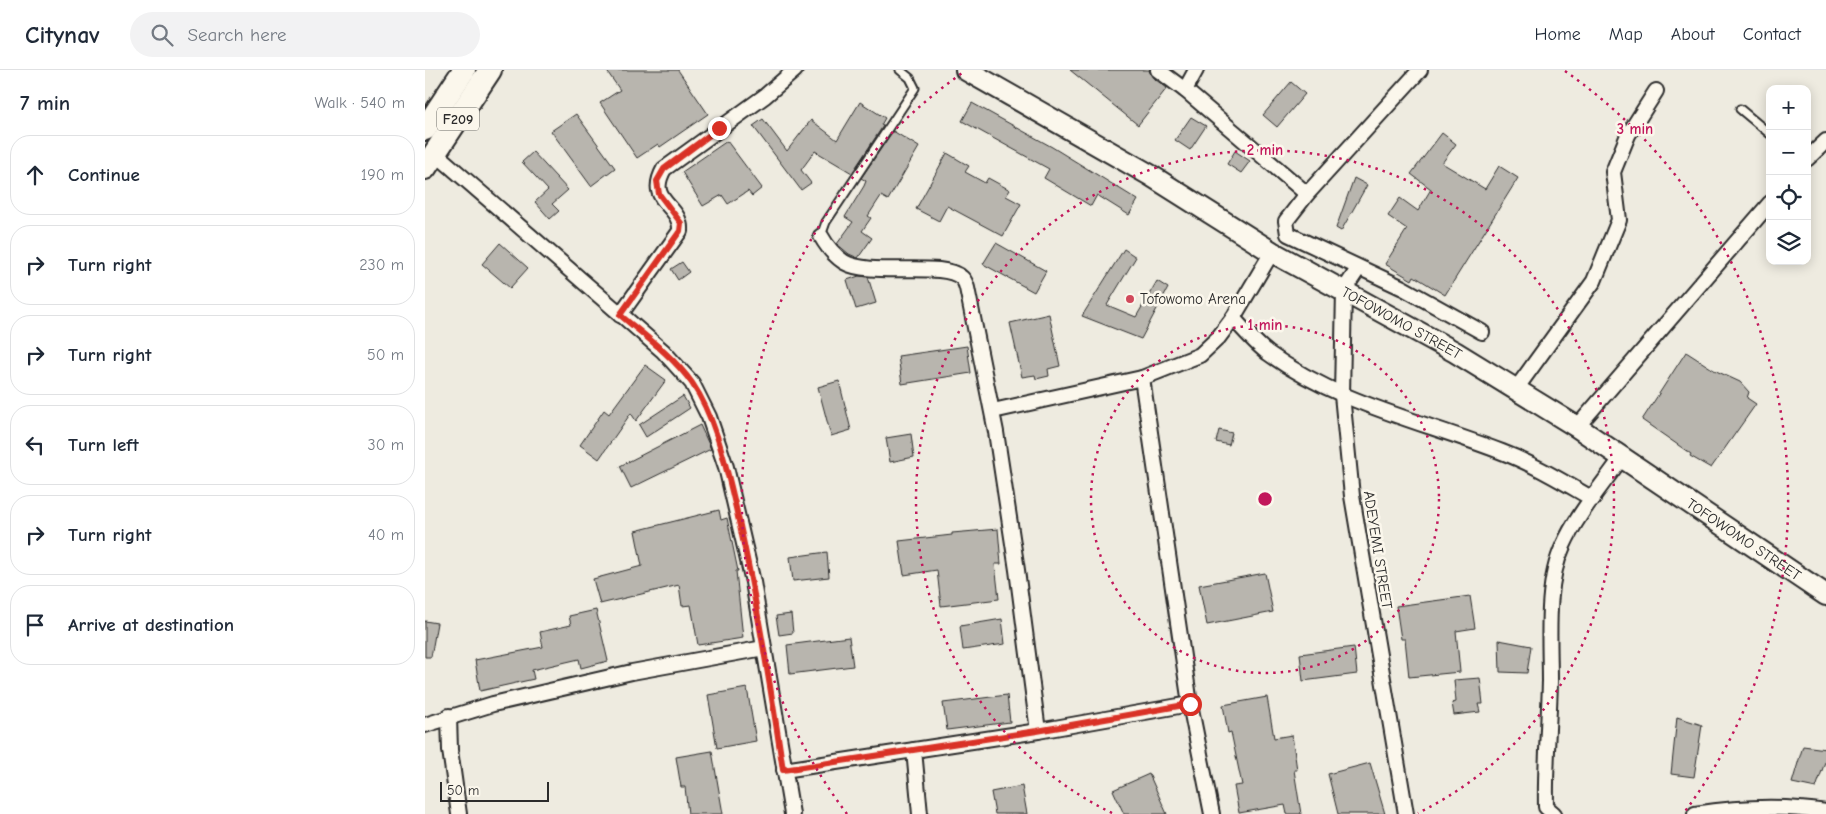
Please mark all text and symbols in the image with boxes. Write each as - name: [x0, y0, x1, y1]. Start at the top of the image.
- search box: [130, 12, 480, 57]
- text: Citynav: [25, 21, 100, 49]
- icon: search: [148, 21, 176, 49]
- text: Search here: [188, 24, 286, 46]
- text: Home: [1534, 24, 1581, 45]
- text: Map: [1609, 24, 1643, 45]
- text: About: [1671, 24, 1715, 45]
- text: Contact: [1743, 24, 1801, 45]
- map controls: [1766, 85, 1811, 265]
- button: +: [1766, 85, 1811, 130]
- text: 7 min: [20, 91, 70, 115]
- text: Walk · 540 m: [314, 94, 405, 112]
- road number: F209: [437, 108, 479, 131]
- route end: [708, 117, 731, 140]
- text: 3 min: [1617, 120, 1653, 138]
- button: −: [1766, 130, 1811, 175]
- text: 2 min: [1247, 141, 1283, 159]
- icon: ahead: [21, 161, 49, 189]
- text: Continue: [68, 164, 140, 186]
- text: 190 m: [361, 166, 404, 184]
- button: locate: [1766, 175, 1811, 220]
- button: layers: [1766, 220, 1811, 265]
- icon: right: [21, 251, 49, 279]
- text: Turn right: [68, 254, 152, 276]
- text: 230 m: [359, 256, 404, 274]
- street label: TOFOWOMO STREET: [1338, 283, 1465, 363]
- place label: Tofowomo Arena: [1140, 290, 1246, 308]
- marker: Tofowomo Arena: [1124, 293, 1136, 305]
- text: 1 min: [1248, 316, 1282, 334]
- icon: right: [21, 341, 49, 369]
- text: Turn right: [68, 344, 152, 366]
- text: 50 m: [367, 346, 404, 364]
- icon: left: [21, 431, 49, 459]
- text: Turn left: [68, 434, 139, 456]
- text: 30 m: [368, 436, 404, 454]
- centre of rings: [1256, 490, 1274, 508]
- street label: ADEYEMI STREET: [1360, 490, 1396, 611]
- street label: TOFOWOMO STREET: [1683, 494, 1805, 585]
- icon: right: [21, 521, 49, 549]
- text: Turn right: [68, 524, 152, 546]
- text: 40 m: [368, 526, 404, 544]
- icon: arrive: [21, 611, 49, 639]
- text: Arrive at destination: [68, 614, 234, 636]
- route start: [1179, 693, 1202, 716]
- scale bar: [440, 779, 549, 802]
- text: 50 m: [447, 782, 479, 799]

